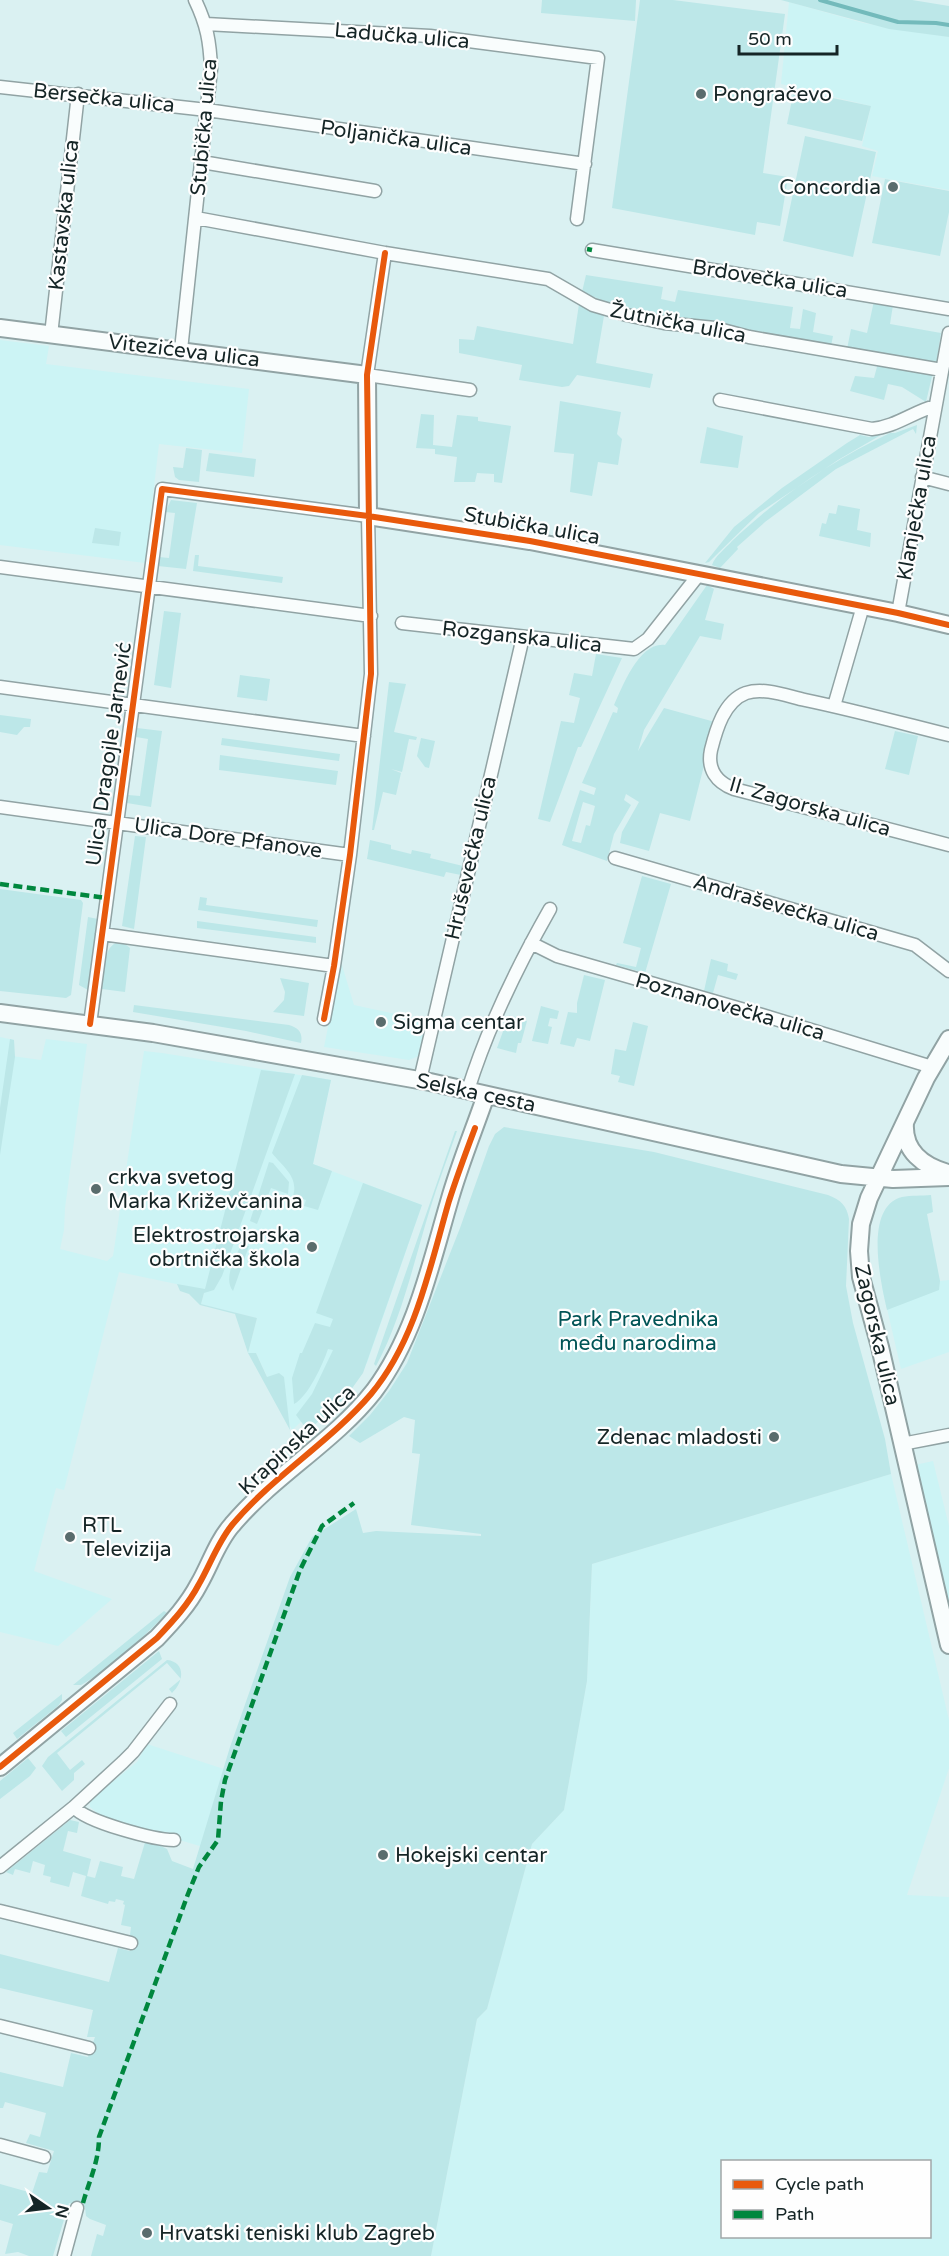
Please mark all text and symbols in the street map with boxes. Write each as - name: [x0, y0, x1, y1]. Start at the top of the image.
- street label: Ladučka ulica: [333, 18, 471, 54]
- scale bar: [739, 18, 836, 56]
- text: 50 m: [748, 28, 792, 50]
- street label: Stubička ulica: [186, 57, 222, 197]
- street label: Bersečka ulica: [32, 78, 176, 118]
- place label: Pongračevo: [713, 82, 832, 107]
- marker: Pongračevo: [694, 87, 708, 101]
- street label: Poljanička ulica: [319, 115, 473, 161]
- street label: Kastavska ulica: [44, 138, 84, 292]
- place label: Concordia: [779, 175, 881, 200]
- marker: Concordia: [886, 180, 900, 194]
- street label: Brdovečka ulica: [691, 254, 849, 304]
- street label: Žutnička ulica: [608, 298, 748, 348]
- street label: Vitezićeva ulica: [107, 329, 261, 373]
- street label: Klanječka ulica: [892, 433, 942, 583]
- street label: Stubička ulica: [462, 502, 602, 550]
- street label: Rozganska ulica: [441, 616, 603, 658]
- street label: Ulica Dragojle Jarnević: [81, 641, 137, 867]
- street label: II. Zagorska ulica: [726, 772, 894, 842]
- street label: Hruševečka ulica: [440, 774, 502, 942]
- street label: Ulica Dore Pfanove: [132, 812, 324, 864]
- street label: Andraševečka ulica: [690, 870, 882, 946]
- street label: Poznanovečka ulica: [632, 968, 828, 1046]
- place label: Sigma centar: [393, 1010, 524, 1035]
- marker: Sigma centar: [374, 1015, 388, 1029]
- street label: Selska cesta: [414, 1068, 538, 1118]
- place label: crkva svetog Marka Križevčanina: [108, 1165, 303, 1214]
- marker: crkva svetog Marka Križevčanina: [89, 1182, 103, 1196]
- place label: Elektrostrojarska obrtnička škola: [133, 1223, 300, 1272]
- marker: Elektrostrojarska obrtnička škola: [305, 1240, 319, 1254]
- street label: Zagorska ulica: [849, 1262, 905, 1408]
- park label: Park Pravednika među narodima: [557, 1307, 719, 1356]
- street label: Krapinska ulica: [234, 1380, 360, 1500]
- place label: Zdenac mladosti: [597, 1425, 762, 1450]
- marker: Zdenac mladosti: [767, 1430, 781, 1444]
- place label: RTL Televizija: [82, 1513, 172, 1562]
- marker: RTL Televizija: [63, 1530, 77, 1544]
- place label: Hokejski centar: [395, 1843, 547, 1868]
- marker: Hokejski centar: [376, 1848, 390, 1862]
- legend: [721, 2160, 931, 2238]
- text: Cycle path: [775, 2173, 864, 2195]
- north arrow: [18, 2178, 78, 2238]
- text: N: [50, 2203, 73, 2220]
- text: Path: [775, 2203, 814, 2225]
- place label: Hrvatski teniski klub Zagreb: [159, 2221, 435, 2246]
- marker: Hrvatski teniski klub Zagreb: [140, 2226, 154, 2240]

